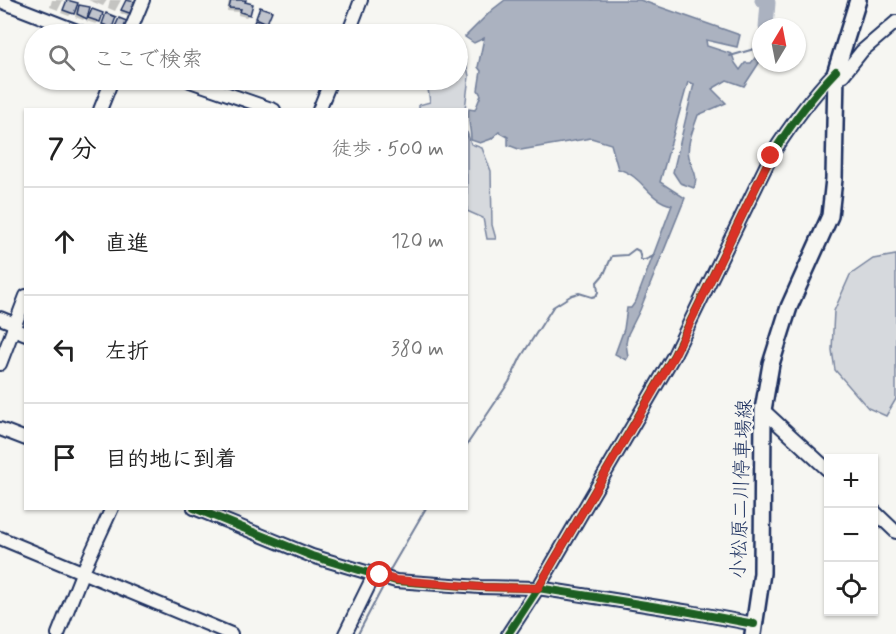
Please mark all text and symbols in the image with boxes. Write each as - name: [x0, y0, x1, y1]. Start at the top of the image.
- north arrow: [752, 18, 806, 72]
- search box: [24, 24, 468, 90]
- icon: search: [45, 41, 78, 74]
- text: ここで検索: [93, 46, 203, 74]
- text: 7 分: [48, 133, 97, 167]
- text: 徒歩 · 500 m: [332, 136, 444, 163]
- route end: [757, 142, 783, 168]
- icon: ahead: [48, 225, 81, 258]
- text: 120 m: [391, 228, 444, 255]
- text: 直進: [105, 230, 149, 258]
- icon: left: [48, 333, 81, 366]
- text: 380 m: [391, 336, 444, 363]
- text: 左折: [105, 338, 149, 366]
- street label: 小松原二川停車場線: [725, 399, 759, 579]
- icon: arrive: [48, 441, 81, 474]
- text: 目的地に到着: [105, 446, 237, 474]
- map controls: [824, 454, 878, 616]
- button: +: [824, 454, 878, 508]
- button: −: [824, 508, 878, 562]
- route start: [366, 561, 392, 587]
- button: locate: [824, 562, 878, 616]

